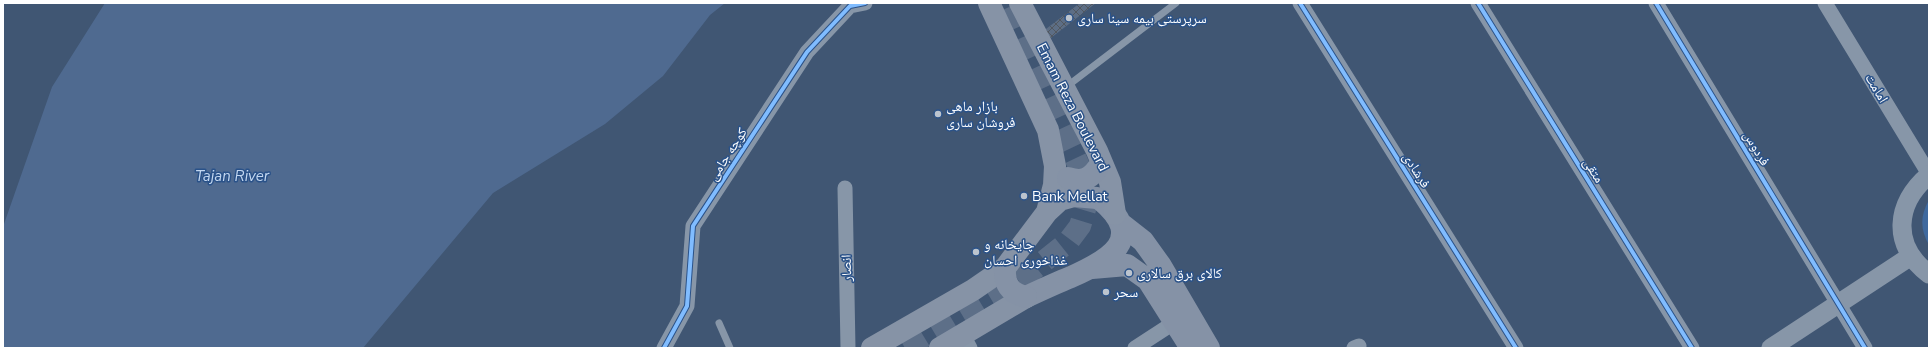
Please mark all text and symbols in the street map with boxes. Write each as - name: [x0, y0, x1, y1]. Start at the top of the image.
- place label: سرپرستی بیمه سینا ساری: [1077, 9, 1207, 28]
- marker: سرپرستی بیمه سینا ساری: [1064, 13, 1074, 23]
- street label: Emam Reza Boulevard: [1032, 40, 1113, 174]
- street label: امامت: [1860, 70, 1893, 106]
- place label: بازار ماهی فروشان ساری: [946, 97, 1016, 132]
- marker: بازار ماهی فروشان ساری: [933, 109, 943, 119]
- street label: کوچه جامی: [703, 124, 752, 184]
- street label: فردوس: [1739, 127, 1775, 170]
- street label: فرشادی: [1398, 149, 1435, 192]
- street label: متقی: [1579, 154, 1609, 187]
- water label: Tajan River: [195, 166, 270, 186]
- place label: Bank Mellat: [1032, 187, 1108, 206]
- marker: Bank Mellat: [1019, 191, 1029, 201]
- place label: چایخانه و غذاخوری احسان: [984, 235, 1067, 270]
- marker: چایخانه و غذاخوری احسان: [971, 247, 981, 257]
- street label: انصار: [837, 254, 856, 283]
- place label: کالای برق سالاری: [1137, 264, 1222, 283]
- marker: کالای برق سالاری: [1124, 268, 1134, 278]
- place label: سحر: [1113, 283, 1138, 302]
- marker: سحر: [1101, 287, 1111, 297]

